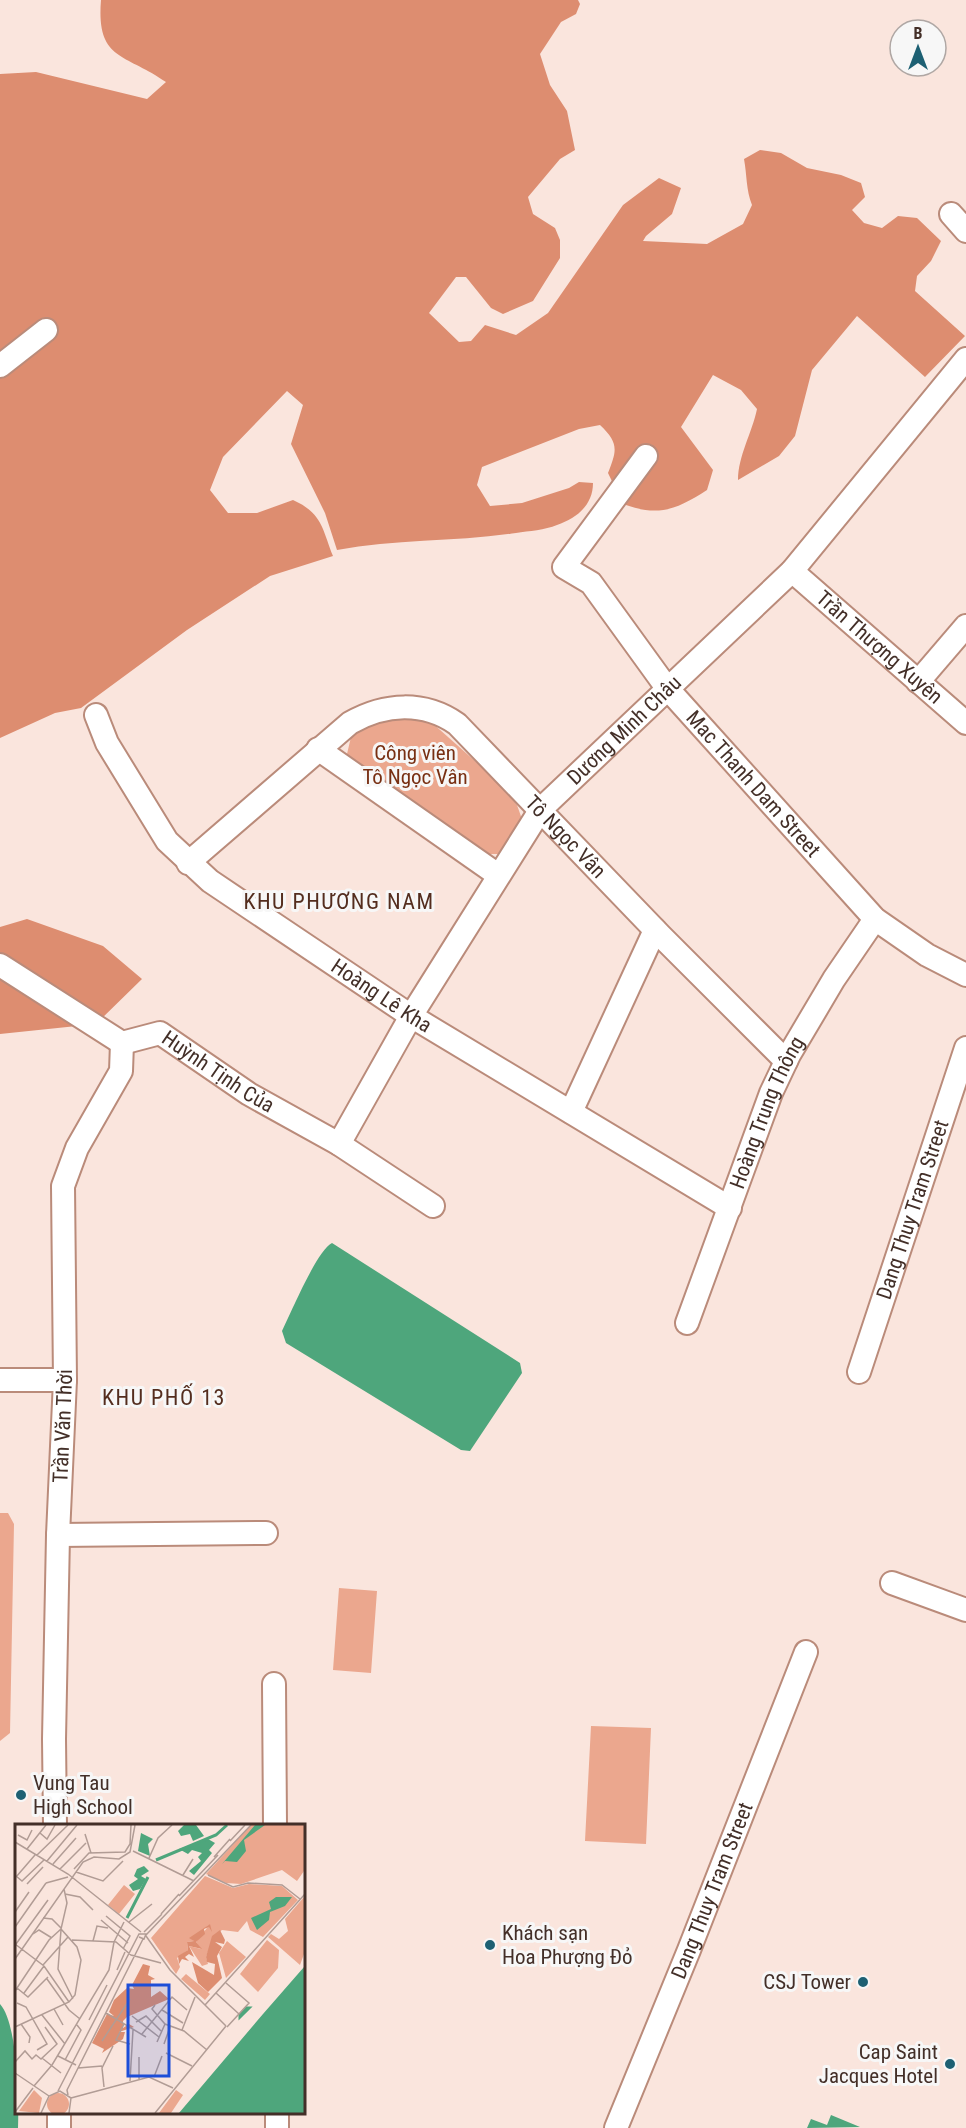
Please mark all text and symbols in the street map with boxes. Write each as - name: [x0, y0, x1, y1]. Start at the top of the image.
- north arrow: [888, 18, 948, 78]
- text: B: [914, 24, 923, 43]
- street label: Trần Thượng Xuyên: [811, 586, 947, 709]
- street label: Dương Minh Châu: [562, 671, 686, 790]
- street label: Mac Thanh Dam Street: [681, 706, 825, 862]
- park label: Công viên Tô Ngọc Vân: [362, 741, 468, 789]
- street label: Tô Ngọc Vân: [520, 791, 611, 883]
- district label: KHU PHƯƠNG NAM: [243, 889, 435, 914]
- street label: Hoàng Lê Kha: [327, 954, 436, 1038]
- street label: Huỳnh Tịnh Của: [157, 1026, 278, 1118]
- street label: Hoàng Trung Thông: [725, 1032, 809, 1192]
- street label: Dang Thuy Tram Street: [872, 1117, 953, 1302]
- street label: Trần Văn Thời: [48, 1369, 77, 1483]
- district label: KHU PHỐ 13: [102, 1383, 226, 1410]
- place label: Vung Tau High School: [33, 1771, 133, 1819]
- marker: Vung Tau High School: [14, 1788, 28, 1802]
- street label: Dang Thuy Tram Street: [666, 1799, 758, 1982]
- inset map: [15, 1824, 304, 2113]
- place label: Khách sạn Hoa Phượng Đỏ: [502, 1921, 633, 1969]
- marker: Khách sạn Hoa Phượng Đỏ: [483, 1938, 497, 1952]
- place label: CSJ Tower: [763, 1970, 851, 1994]
- marker: CSJ Tower: [856, 1975, 870, 1989]
- place label: Cap Saint Jacques Hotel: [819, 2040, 938, 2088]
- marker: Cap Saint Jacques Hotel: [943, 2057, 957, 2071]

